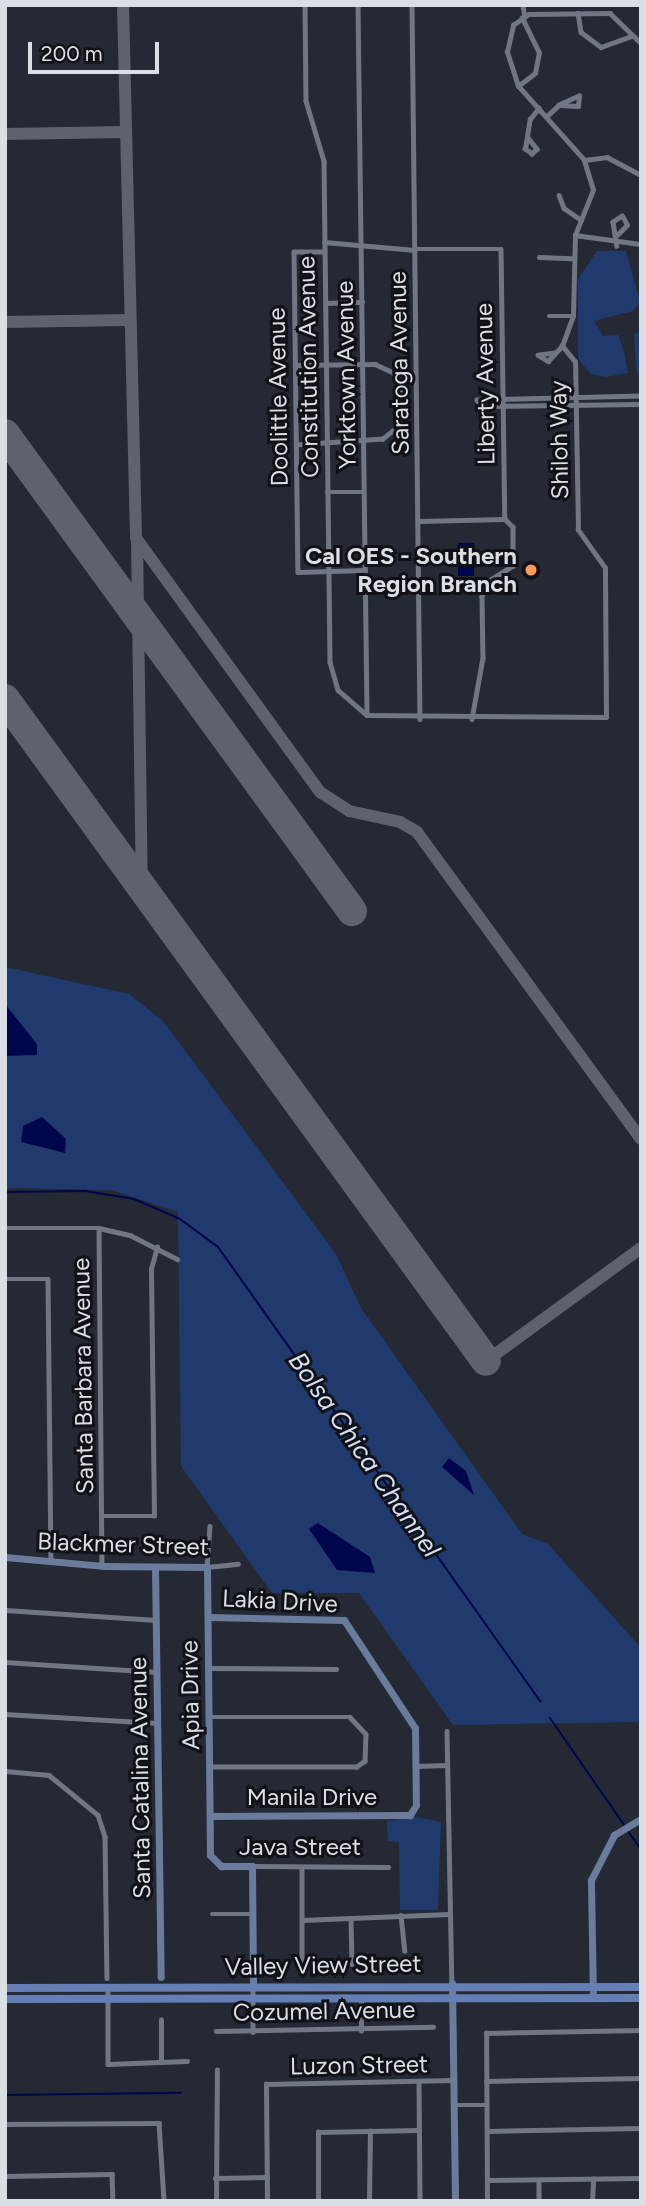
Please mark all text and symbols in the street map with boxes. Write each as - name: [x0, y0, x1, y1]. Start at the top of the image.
- scale bar: [32, 28, 163, 72]
- text: 200 m: [41, 41, 103, 66]
- street label: Constitution Avenue: [292, 256, 324, 478]
- street label: Saratoga Avenue: [383, 271, 415, 455]
- street label: Yorktown Avenue: [330, 280, 362, 470]
- street label: Liberty Avenue: [469, 303, 501, 465]
- street label: Doolittle Avenue: [262, 307, 294, 487]
- street label: Shiloh Way: [544, 380, 574, 500]
- place label: Cal OES - Southern Region Branch: [305, 542, 517, 598]
- marker: Cal OES - Southern Region Branch: [523, 562, 539, 578]
- street label: Santa Barbara Avenue: [67, 1258, 99, 1494]
- water label: Bolsa Chica Channel: [281, 1346, 447, 1564]
- street label: Blackmer Street: [37, 1527, 209, 1561]
- street label: Lakia Drive: [222, 1584, 338, 1618]
- street label: Apia Drive: [175, 1640, 205, 1750]
- street label: Santa Catalina Avenue: [123, 1657, 157, 1899]
- street label: Manila Drive: [247, 1783, 377, 1811]
- street label: Java Street: [239, 1833, 361, 1861]
- street label: Valley View Street: [224, 1949, 422, 1981]
- street label: Cozumel Avenue: [233, 1995, 415, 2027]
- street label: Luzon Street: [290, 2049, 428, 2081]

